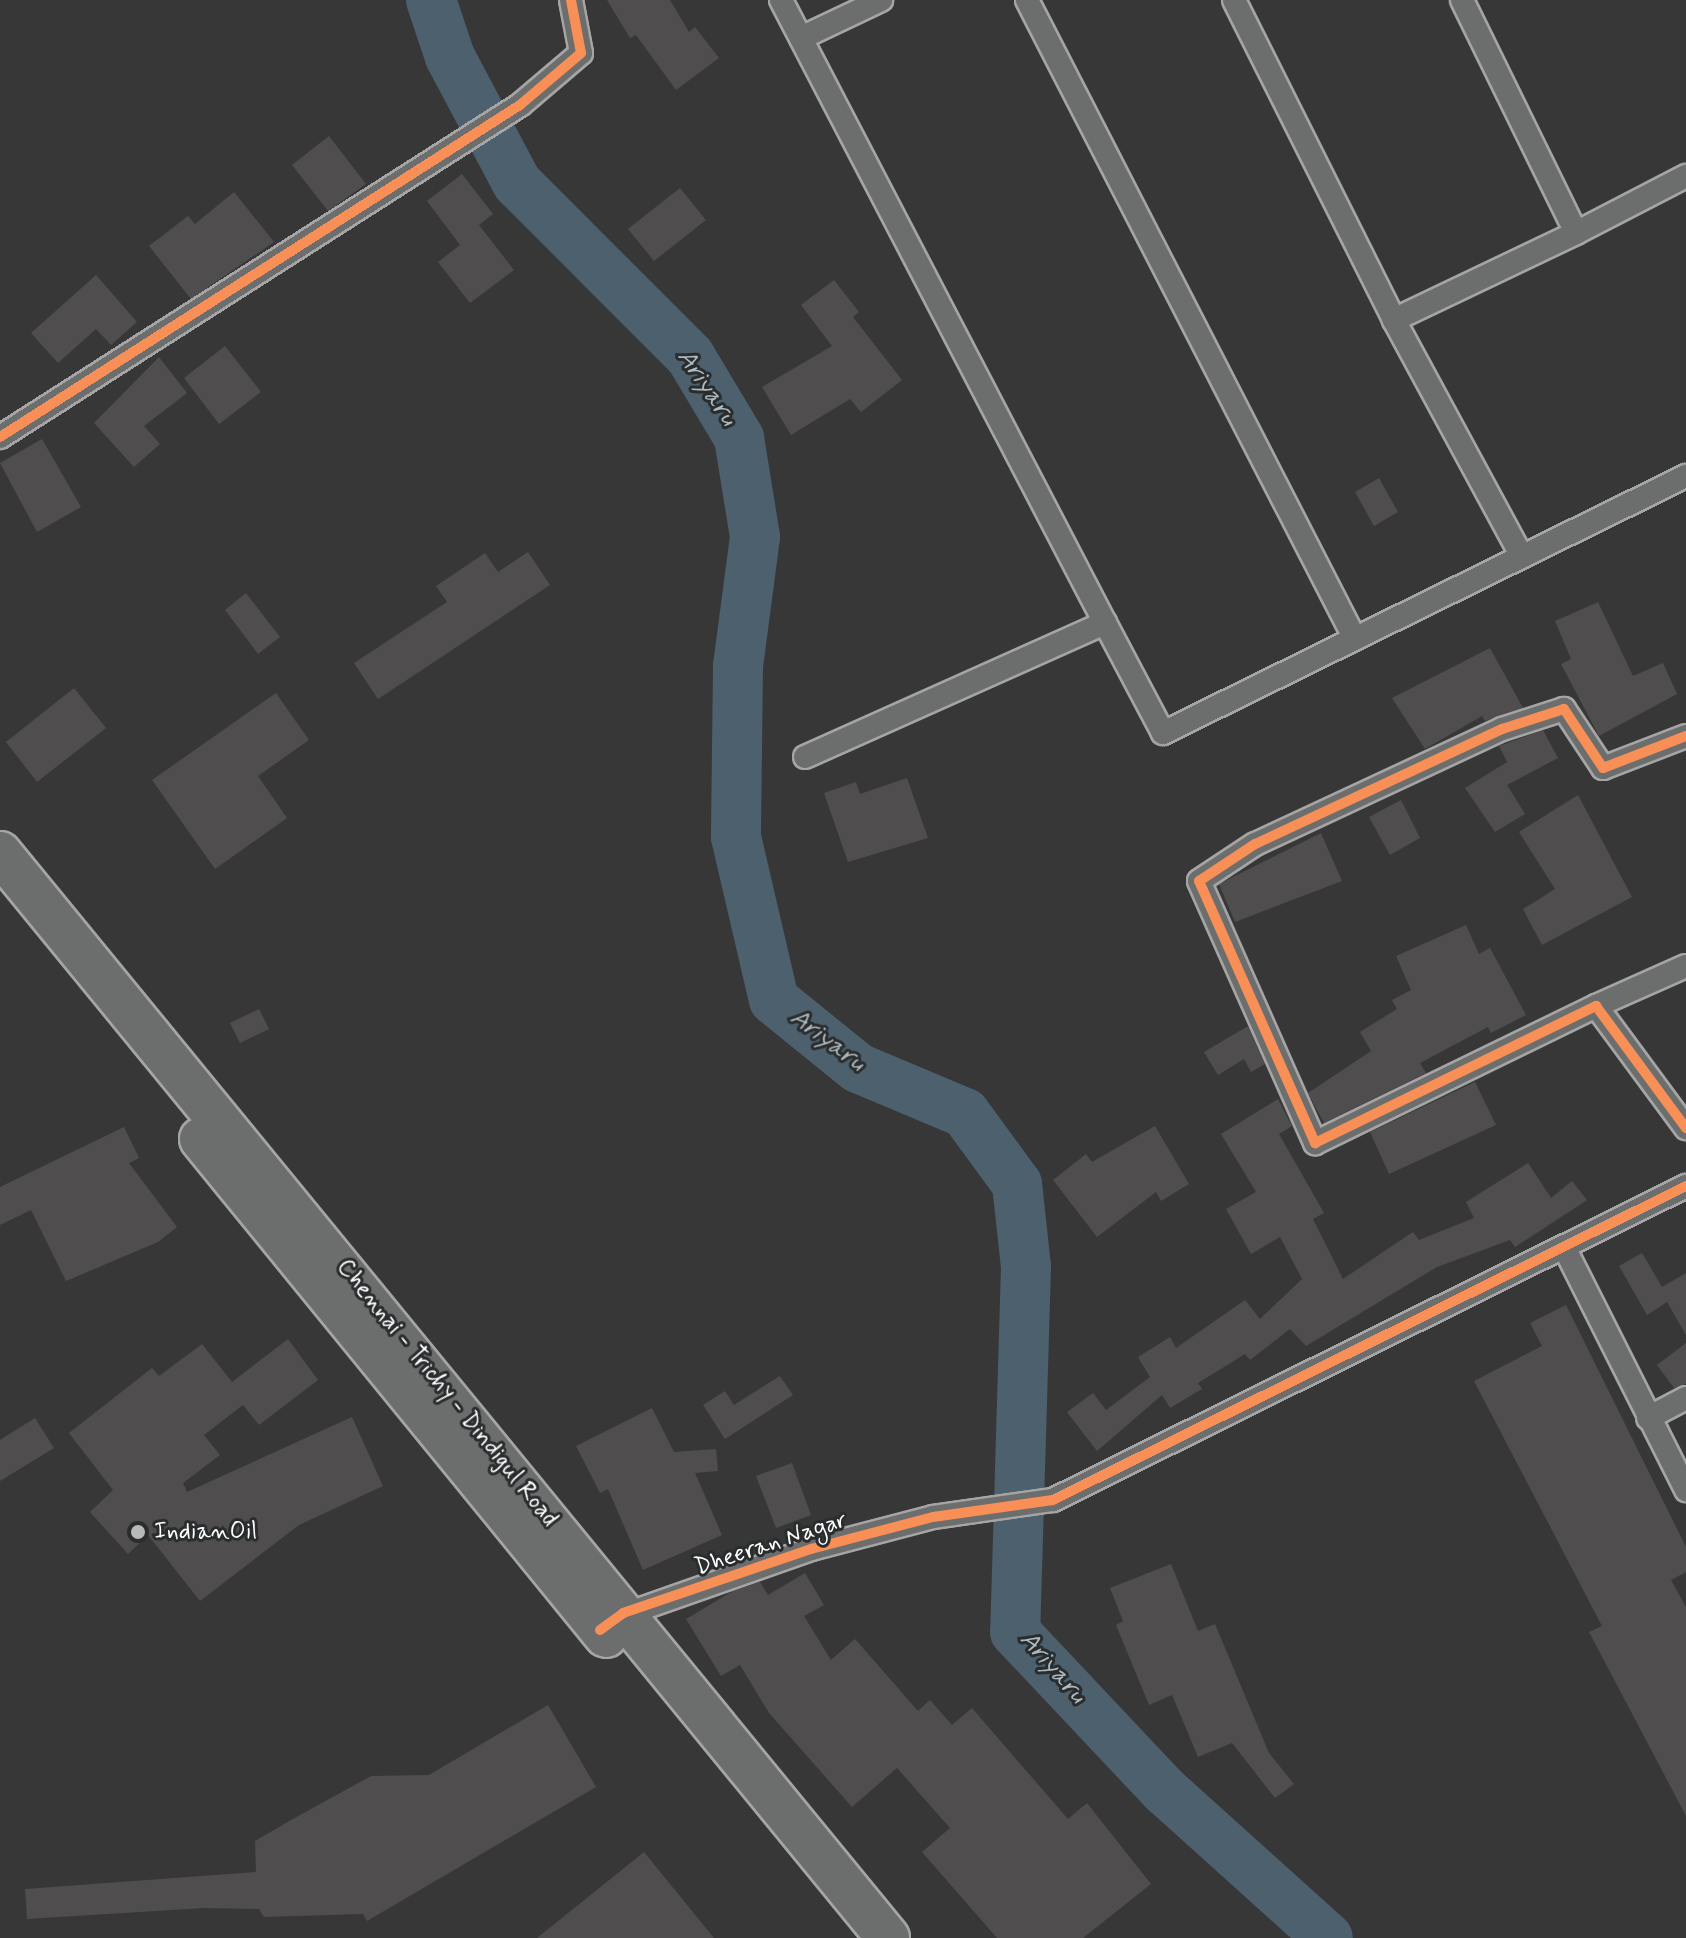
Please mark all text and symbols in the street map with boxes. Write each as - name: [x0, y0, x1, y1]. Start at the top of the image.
- water label: Ariyaru: [669, 344, 743, 432]
- water label: Ariyaru: [783, 1003, 871, 1079]
- street label: Chennai - Trichy - Dindigul Road: [330, 1254, 564, 1532]
- street label: Dheeran Nagar: [692, 1506, 850, 1582]
- place label: IndianOil: [154, 1518, 257, 1546]
- marker: IndianOil: [129, 1523, 147, 1541]
- water label: Ariyaru: [1012, 1625, 1092, 1711]

